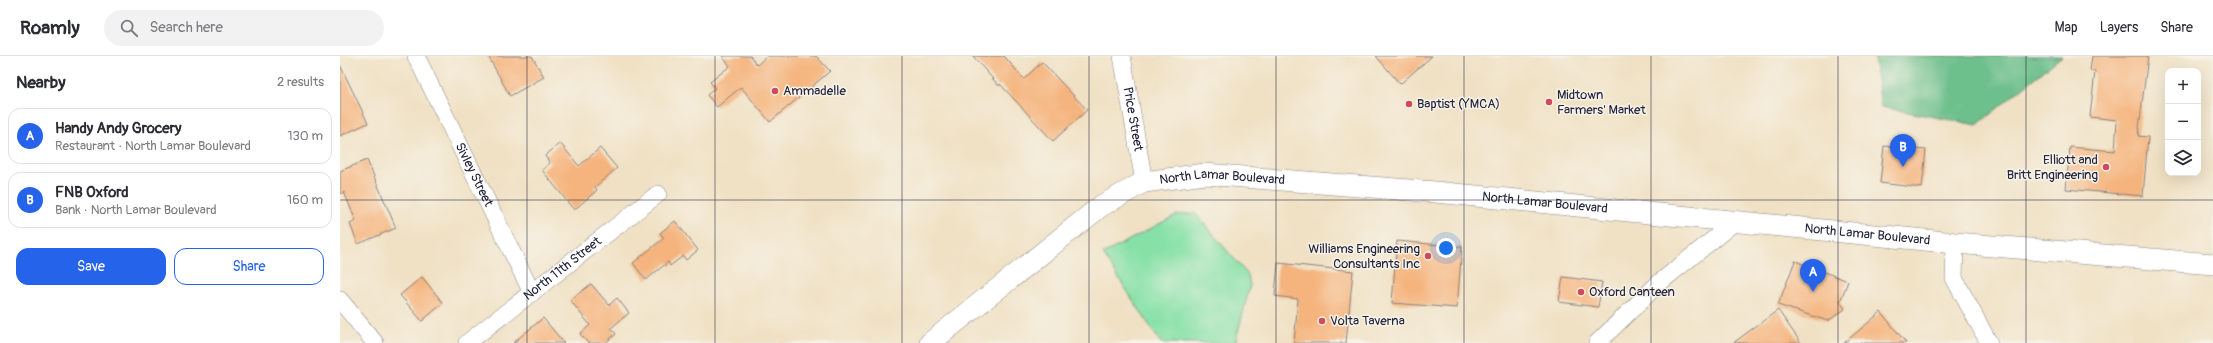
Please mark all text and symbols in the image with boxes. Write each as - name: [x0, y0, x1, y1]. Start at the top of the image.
- search box: [104, 10, 384, 46]
- text: Roamly: [20, 16, 80, 40]
- icon: search: [118, 17, 140, 39]
- text: Search here: [150, 18, 223, 37]
- text: Map: [2055, 19, 2078, 36]
- text: Layers: [2100, 19, 2138, 36]
- text: Share: [2160, 19, 2193, 36]
- map controls: [2165, 68, 2201, 176]
- button: +: [2165, 68, 2201, 104]
- text: Nearby: [16, 72, 65, 93]
- text: 2 results: [277, 74, 324, 90]
- place label: Ammadelle: [783, 83, 846, 99]
- marker: Ammadelle: [770, 86, 780, 96]
- street label: Price Street: [1120, 86, 1147, 153]
- place label: Midtown Farmers' Market: [1557, 87, 1646, 118]
- place label: Baptist (YMCA): [1417, 96, 1500, 112]
- marker: Midtown Farmers' Market: [1544, 97, 1554, 107]
- marker: Baptist (YMCA): [1404, 99, 1414, 109]
- button: −: [2165, 104, 2201, 140]
- text: Handy Andy Grocery: [55, 119, 182, 138]
- text: A: [26, 128, 34, 144]
- text: 130 m: [287, 128, 323, 144]
- pin: B: [1890, 134, 1916, 167]
- text: Restaurant · North Lamar Boulevard: [55, 138, 251, 154]
- street label: Sivley Street: [452, 140, 497, 210]
- button: layers: [2165, 140, 2201, 176]
- place label: Elliott and Britt Engineering: [2007, 152, 2098, 183]
- marker: Elliott and Britt Engineering: [2101, 162, 2111, 172]
- street label: North Lamar Boulevard: [1158, 166, 1286, 188]
- text: FNB Oxford: [55, 183, 129, 202]
- street label: North Lamar Boulevard: [1481, 189, 1608, 217]
- text: B: [26, 192, 34, 208]
- text: 160 m: [287, 192, 323, 208]
- text: Bank · North Lamar Boulevard: [55, 202, 217, 218]
- street label: North Lamar Boulevard: [1804, 220, 1931, 249]
- street label: North 11th Street: [520, 233, 605, 304]
- your location: [1436, 238, 1456, 258]
- place label: Williams Engineering Consultants Inc: [1308, 241, 1420, 272]
- button: Save: [16, 248, 166, 285]
- button: Share: [174, 248, 324, 285]
- marker: Williams Engineering Consultants Inc: [1423, 251, 1433, 261]
- pin: A: [1800, 259, 1826, 292]
- place label: Oxford Canteen: [1589, 284, 1675, 300]
- marker: Oxford Canteen: [1576, 287, 1586, 297]
- place label: Volta Taverna: [1330, 313, 1405, 329]
- marker: Volta Taverna: [1317, 316, 1327, 326]

